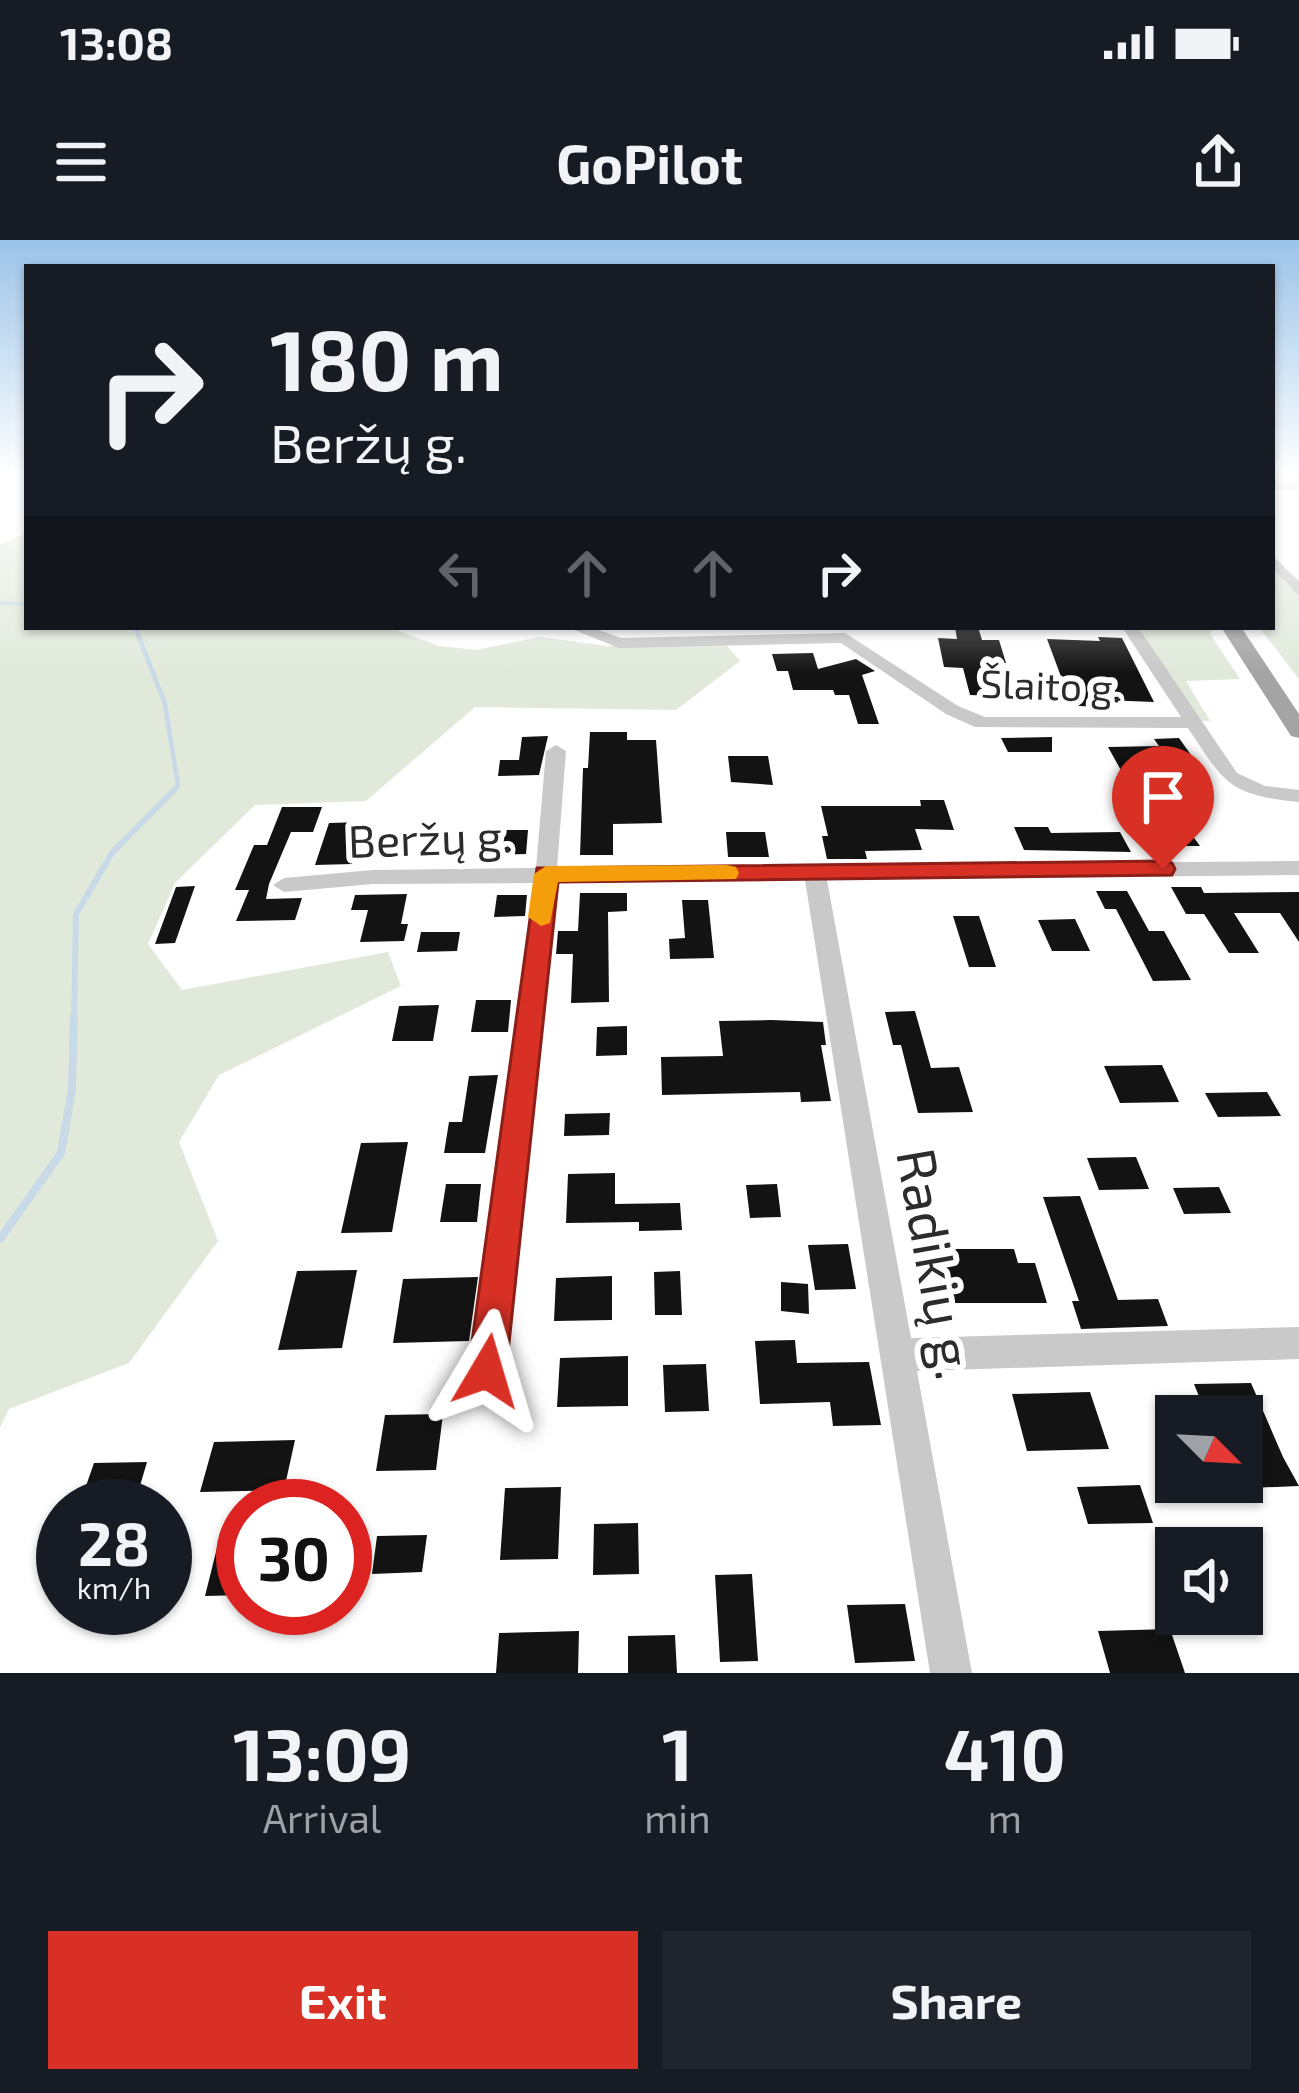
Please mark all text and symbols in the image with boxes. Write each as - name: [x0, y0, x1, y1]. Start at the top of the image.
- text: 13:08: [60, 15, 173, 69]
- icon: menu: [48, 129, 114, 195]
- icon: share: [1185, 129, 1251, 195]
- text: GoPilot: [556, 130, 743, 195]
- text: 180 m: [270, 307, 504, 408]
- icon: right: [72, 312, 228, 468]
- text: Beržų g.: [270, 409, 467, 474]
- icon: left: [428, 540, 494, 606]
- icon: ahead: [554, 540, 620, 606]
- icon: ahead: [680, 540, 746, 606]
- icon: right: [806, 540, 872, 606]
- street label: Šlaito g.: [980, 659, 1122, 710]
- pin: [1112, 746, 1214, 869]
- icon: arrive: [1130, 764, 1196, 830]
- street label: Beržų g.: [347, 807, 513, 868]
- street label: Radikių g.: [884, 1143, 990, 1384]
- position arrow: [424, 1308, 550, 1434]
- north arrow: [1155, 1395, 1263, 1503]
- map controls: [1155, 1395, 1263, 1635]
- speed limit sign: 30: [216, 1479, 372, 1635]
- text: 28: [78, 1506, 150, 1578]
- button: sound: [1155, 1527, 1263, 1635]
- text: km/h: [77, 1569, 151, 1605]
- text: 13:09: [233, 1709, 411, 1795]
- text: 1: [662, 1709, 693, 1795]
- text: 410: [944, 1709, 1066, 1795]
- text: Arrival: [263, 1794, 381, 1841]
- text: min: [644, 1794, 711, 1841]
- text: m: [988, 1794, 1022, 1841]
- button: Exit: [48, 1931, 638, 2069]
- button: Share: [662, 1931, 1251, 2069]

